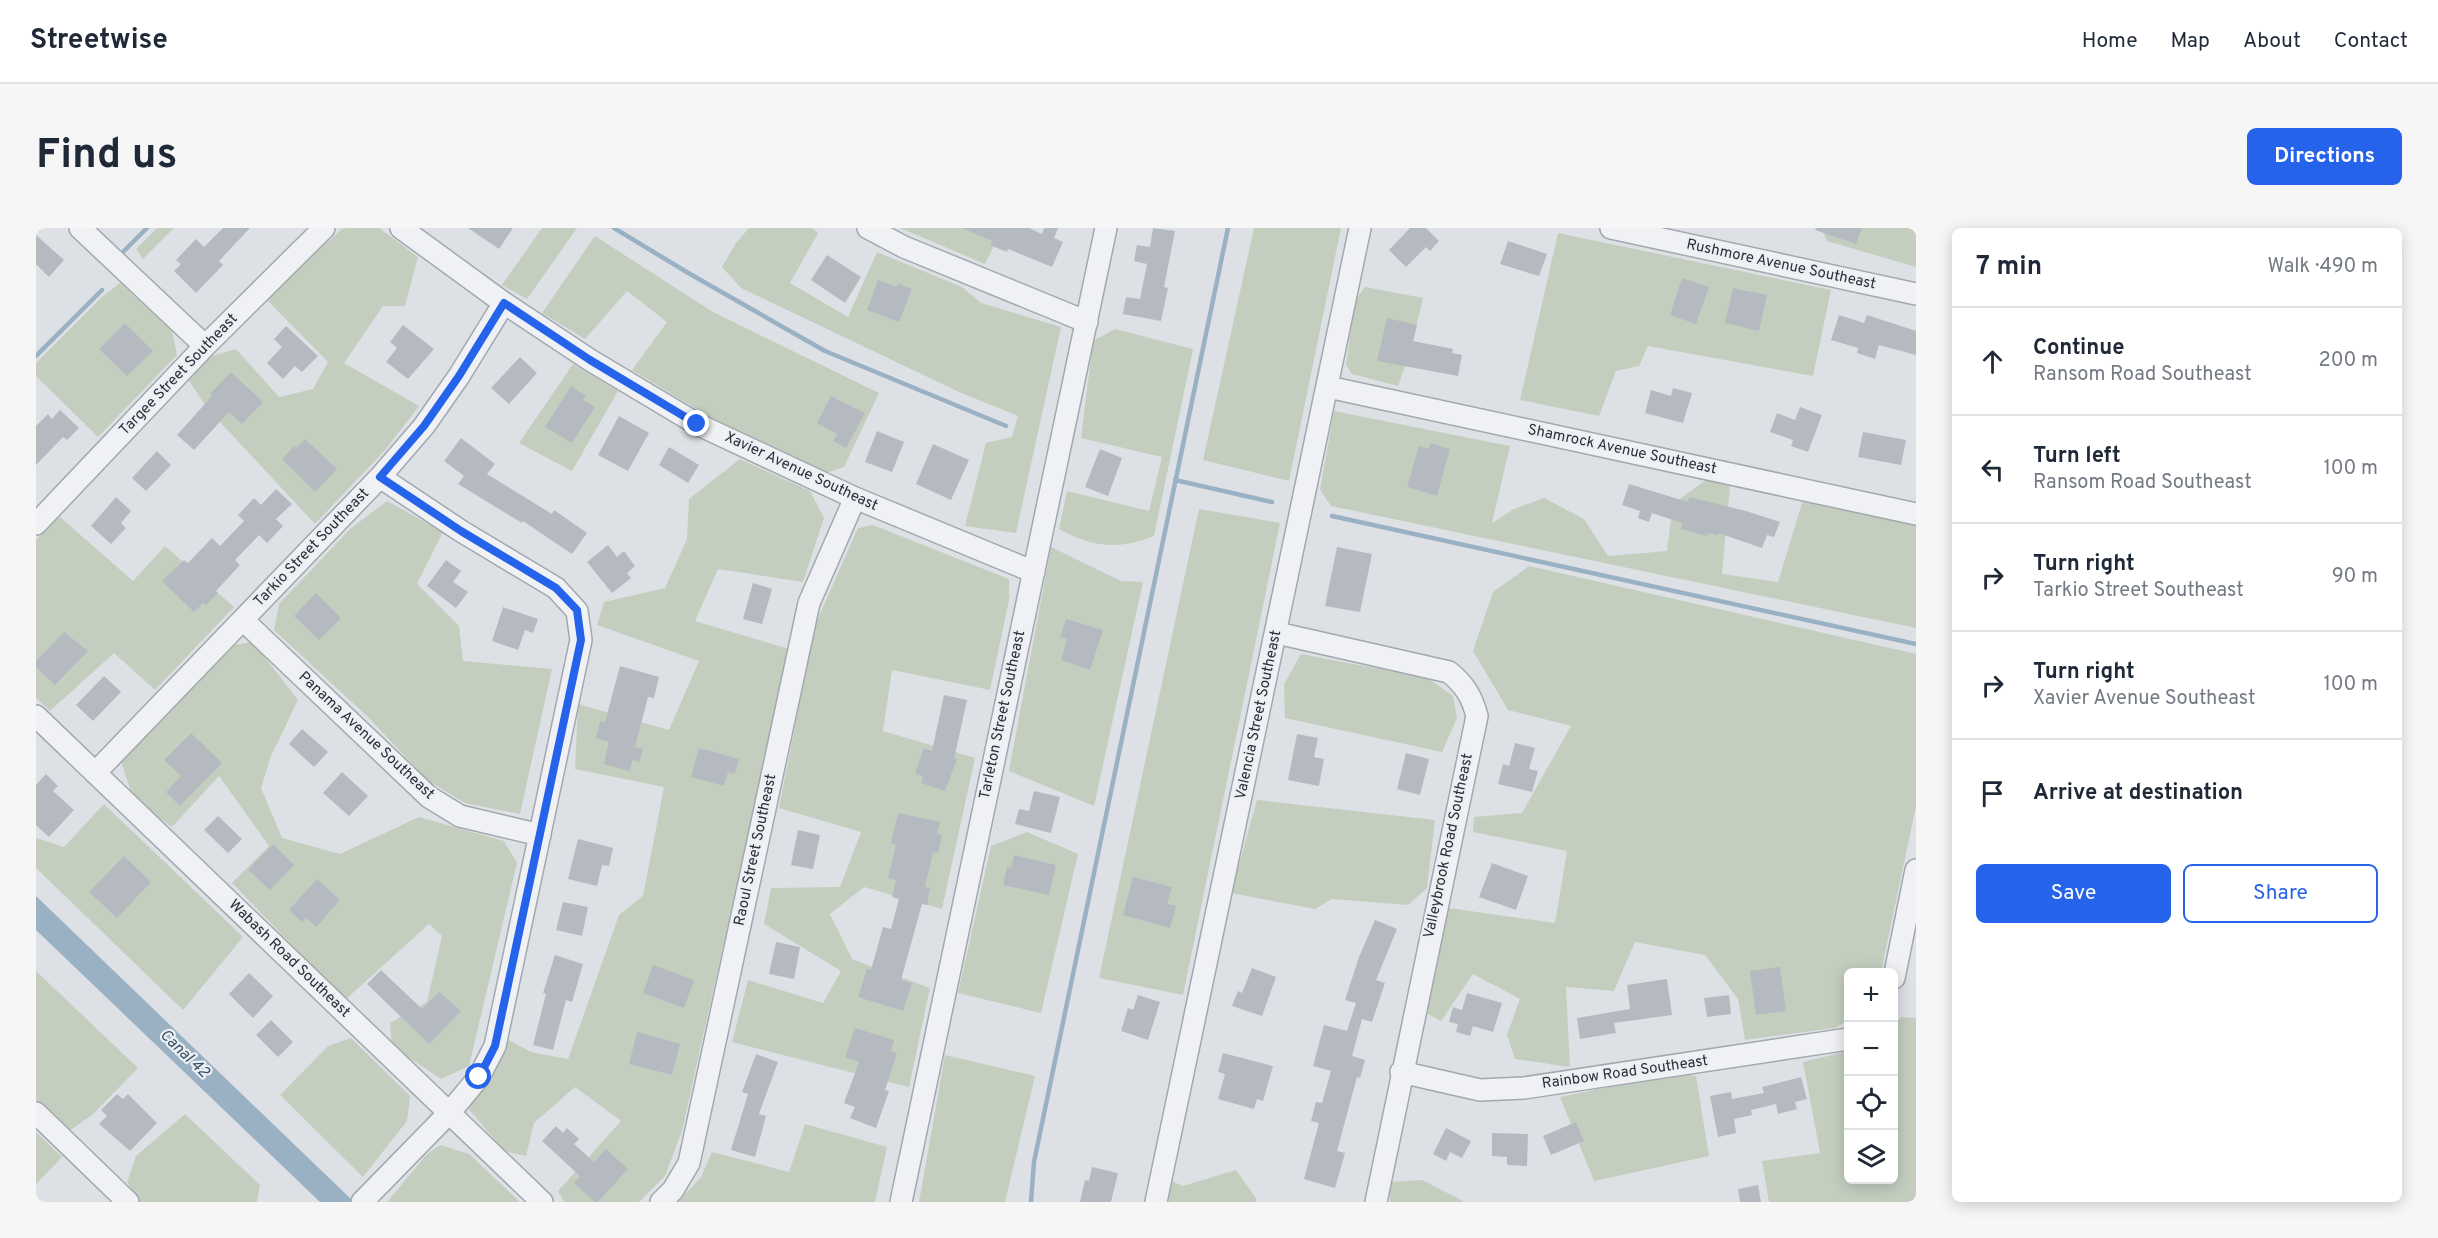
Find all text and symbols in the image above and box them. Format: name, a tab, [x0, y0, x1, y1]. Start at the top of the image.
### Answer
text: Streetwise	[30, 23, 168, 59]
text: Home	[2082, 28, 2138, 55]
text: Map	[2171, 28, 2210, 55]
text: About	[2243, 28, 2301, 55]
text: Contact	[2334, 28, 2408, 55]
button: Directions	[2247, 128, 2402, 185]
text: Find us	[36, 130, 177, 183]
street label: Rushmore Avenue Southeast	[1685, 236, 1877, 294]
text: 7 min	[1976, 251, 2042, 284]
text: Walk · 490 m	[2268, 254, 2378, 280]
street label: Targee Street Southeast	[116, 310, 242, 440]
text: Continue	[2033, 335, 2124, 362]
icon: ahead	[1976, 345, 2009, 378]
text: 200 m	[2319, 348, 2378, 374]
text: Ransom Road Southeast	[2033, 362, 2252, 388]
route end	[683, 410, 709, 436]
street label: Shamrock Avenue Southeast	[1526, 421, 1718, 479]
street label: Xavier Avenue Southeast	[721, 428, 881, 516]
text: Turn left	[2033, 443, 2121, 470]
icon: left	[1976, 453, 2009, 486]
text: 100 m	[2323, 456, 2378, 482]
text: Ransom Road Southeast	[2033, 470, 2252, 496]
street label: Tarkio Street Southeast	[250, 485, 374, 611]
text: Turn right	[2033, 551, 2135, 578]
icon: right	[1976, 561, 2009, 594]
text: 90 m	[2332, 564, 2378, 590]
text: Tarkio Street Southeast	[2033, 578, 2244, 604]
street label: Valencia Street Southeast	[1232, 628, 1286, 802]
street label: Tarleton Street Southeast	[976, 629, 1030, 801]
text: Turn right	[2033, 659, 2135, 686]
street label: Panama Avenue Southeast	[294, 668, 438, 804]
icon: right	[1976, 669, 2009, 702]
text: 100 m	[2323, 672, 2378, 698]
text: Xavier Avenue Southeast	[2033, 686, 2256, 712]
street label: Valleybrook Road Southeast	[1420, 752, 1478, 940]
street label: Raoul Street Southeast	[731, 772, 781, 928]
icon: arrive	[1976, 777, 2009, 810]
text: Arrive at destination	[2033, 780, 2243, 807]
button: Save	[1976, 864, 2171, 923]
button: Share	[2183, 864, 2378, 923]
street label: Wabash Road Southeast	[224, 896, 354, 1022]
map controls	[1844, 968, 1898, 1184]
button: +	[1844, 968, 1898, 1022]
button: −	[1844, 1022, 1898, 1076]
water label: Canal 42	[155, 1026, 214, 1083]
street label: Rainbow Road Southeast	[1541, 1052, 1709, 1094]
route start	[465, 1063, 491, 1089]
button: locate	[1844, 1076, 1898, 1130]
button: layers	[1844, 1130, 1898, 1184]

